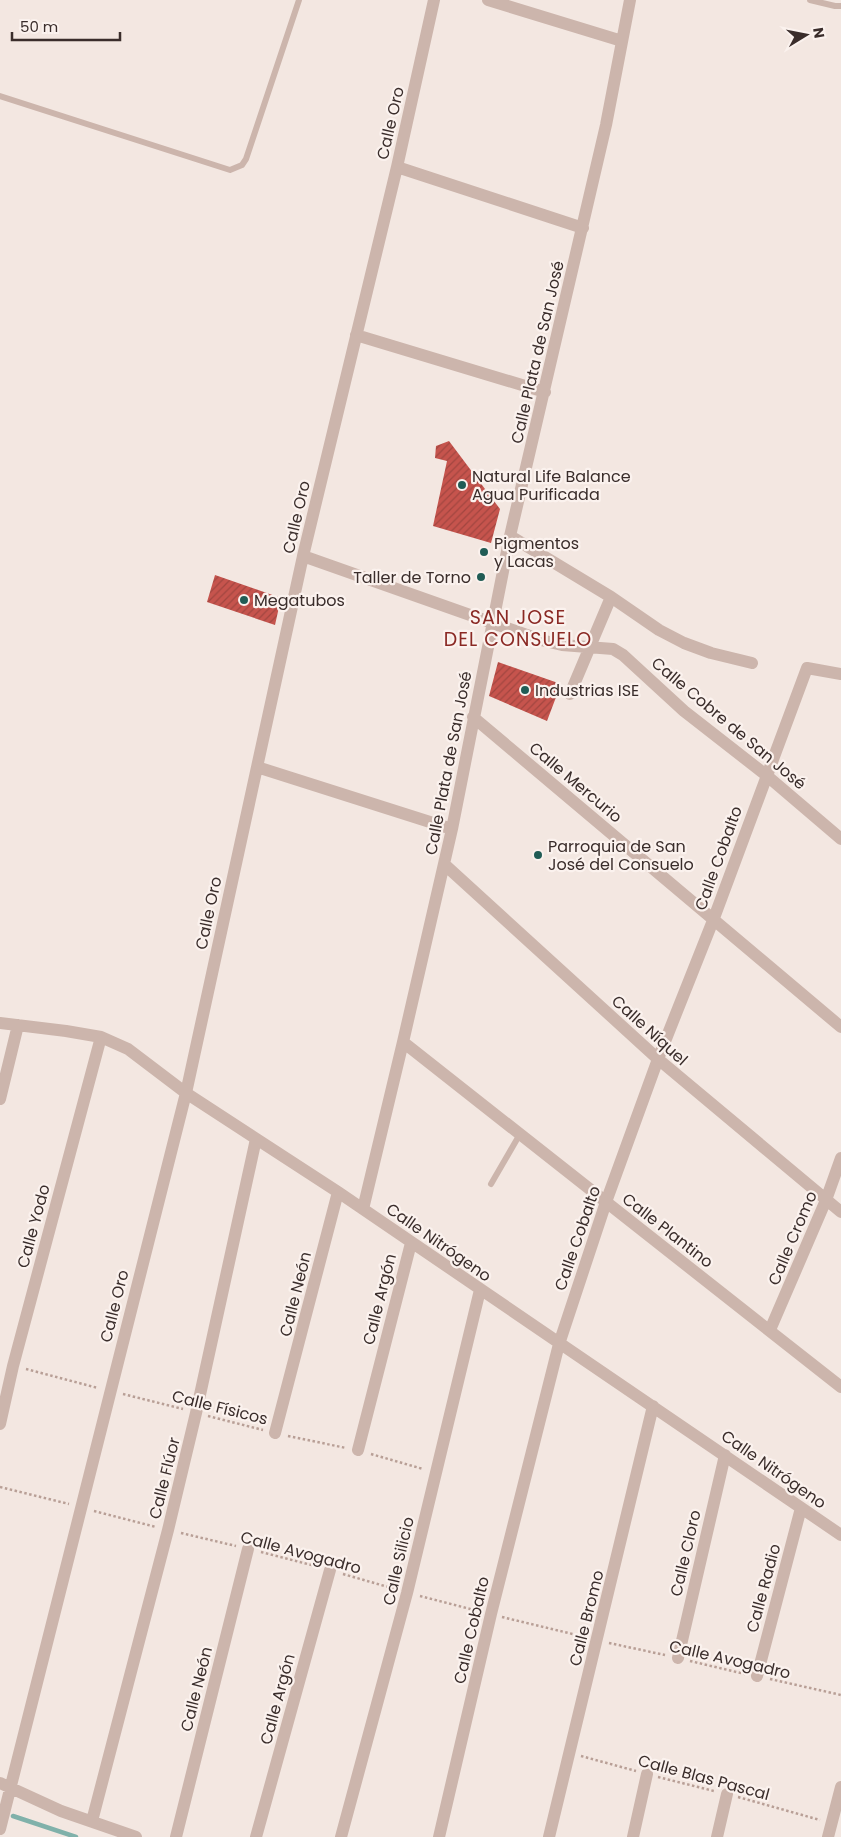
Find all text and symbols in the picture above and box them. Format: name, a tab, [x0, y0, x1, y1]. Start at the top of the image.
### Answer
scale bar	[12, 10, 120, 42]
north arrow	[781, 10, 831, 60]
text: 50 m	[20, 16, 58, 37]
text: N	[808, 26, 830, 40]
street label: Calle Oro	[371, 84, 410, 162]
street label: Calle Plata de San José	[505, 258, 570, 446]
place label: Natural Life Balance Agua Purificada	[472, 465, 631, 506]
street label: Calle Oro	[277, 478, 316, 556]
marker: Natural Life Balance Agua Purificada	[456, 479, 468, 491]
place label: Pigmentos y Lacas	[494, 532, 579, 573]
marker: Pigmentos y Lacas	[478, 546, 490, 558]
place label: Taller de Torno	[353, 566, 471, 589]
marker: Taller de Torno	[475, 571, 487, 583]
place label: Megatubos	[254, 589, 345, 612]
marker: Megatubos	[238, 594, 250, 606]
district label: SAN JOSE DEL CONSUELO	[444, 604, 592, 653]
street label: Calle Cobre de San José	[646, 652, 811, 795]
street label: Calle Plata de San José	[419, 669, 478, 857]
place label: Industrias ISE	[535, 679, 639, 702]
marker: Industrias ISE	[519, 684, 531, 696]
street label: Calle Mercurio	[524, 737, 627, 828]
street label: Calle Cobalto	[689, 803, 748, 914]
place label: Parroquia de San José del Consuelo	[548, 835, 694, 876]
marker: Parroquia de San José del Consuelo	[532, 849, 544, 861]
street label: Calle Oro	[190, 875, 227, 952]
street label: Calle Níquel	[607, 990, 693, 1071]
street label: Calle Yodo	[11, 1182, 56, 1271]
street label: Calle Cobalto	[549, 1183, 606, 1294]
street label: Calle Cromo	[762, 1187, 823, 1289]
street label: Calle Plantino	[617, 1188, 718, 1273]
street label: Calle Nitrógeno	[381, 1198, 496, 1287]
street label: Calle Neón	[274, 1249, 317, 1339]
street label: Calle Argón	[357, 1251, 402, 1347]
street label: Calle Oro	[94, 1267, 135, 1345]
street label: Calle Físicos	[170, 1384, 270, 1430]
street label: Calle Nitrógeno	[716, 1425, 831, 1514]
street label: Calle Flúor	[143, 1435, 186, 1522]
street label: Calle Cloro	[664, 1508, 707, 1599]
street label: Calle Silicio	[377, 1515, 420, 1608]
street label: Calle Avogadro	[238, 1525, 364, 1580]
street label: Calle Radio	[741, 1541, 786, 1635]
street label: Calle Bromo	[563, 1568, 609, 1668]
street label: Calle Cobalto	[448, 1574, 495, 1686]
street label: Calle Avogadro	[667, 1634, 793, 1685]
street label: Calle Neón	[175, 1644, 218, 1734]
street label: Calle Argón	[254, 1651, 301, 1747]
street label: Calle Blas Pascal	[636, 1749, 772, 1806]

